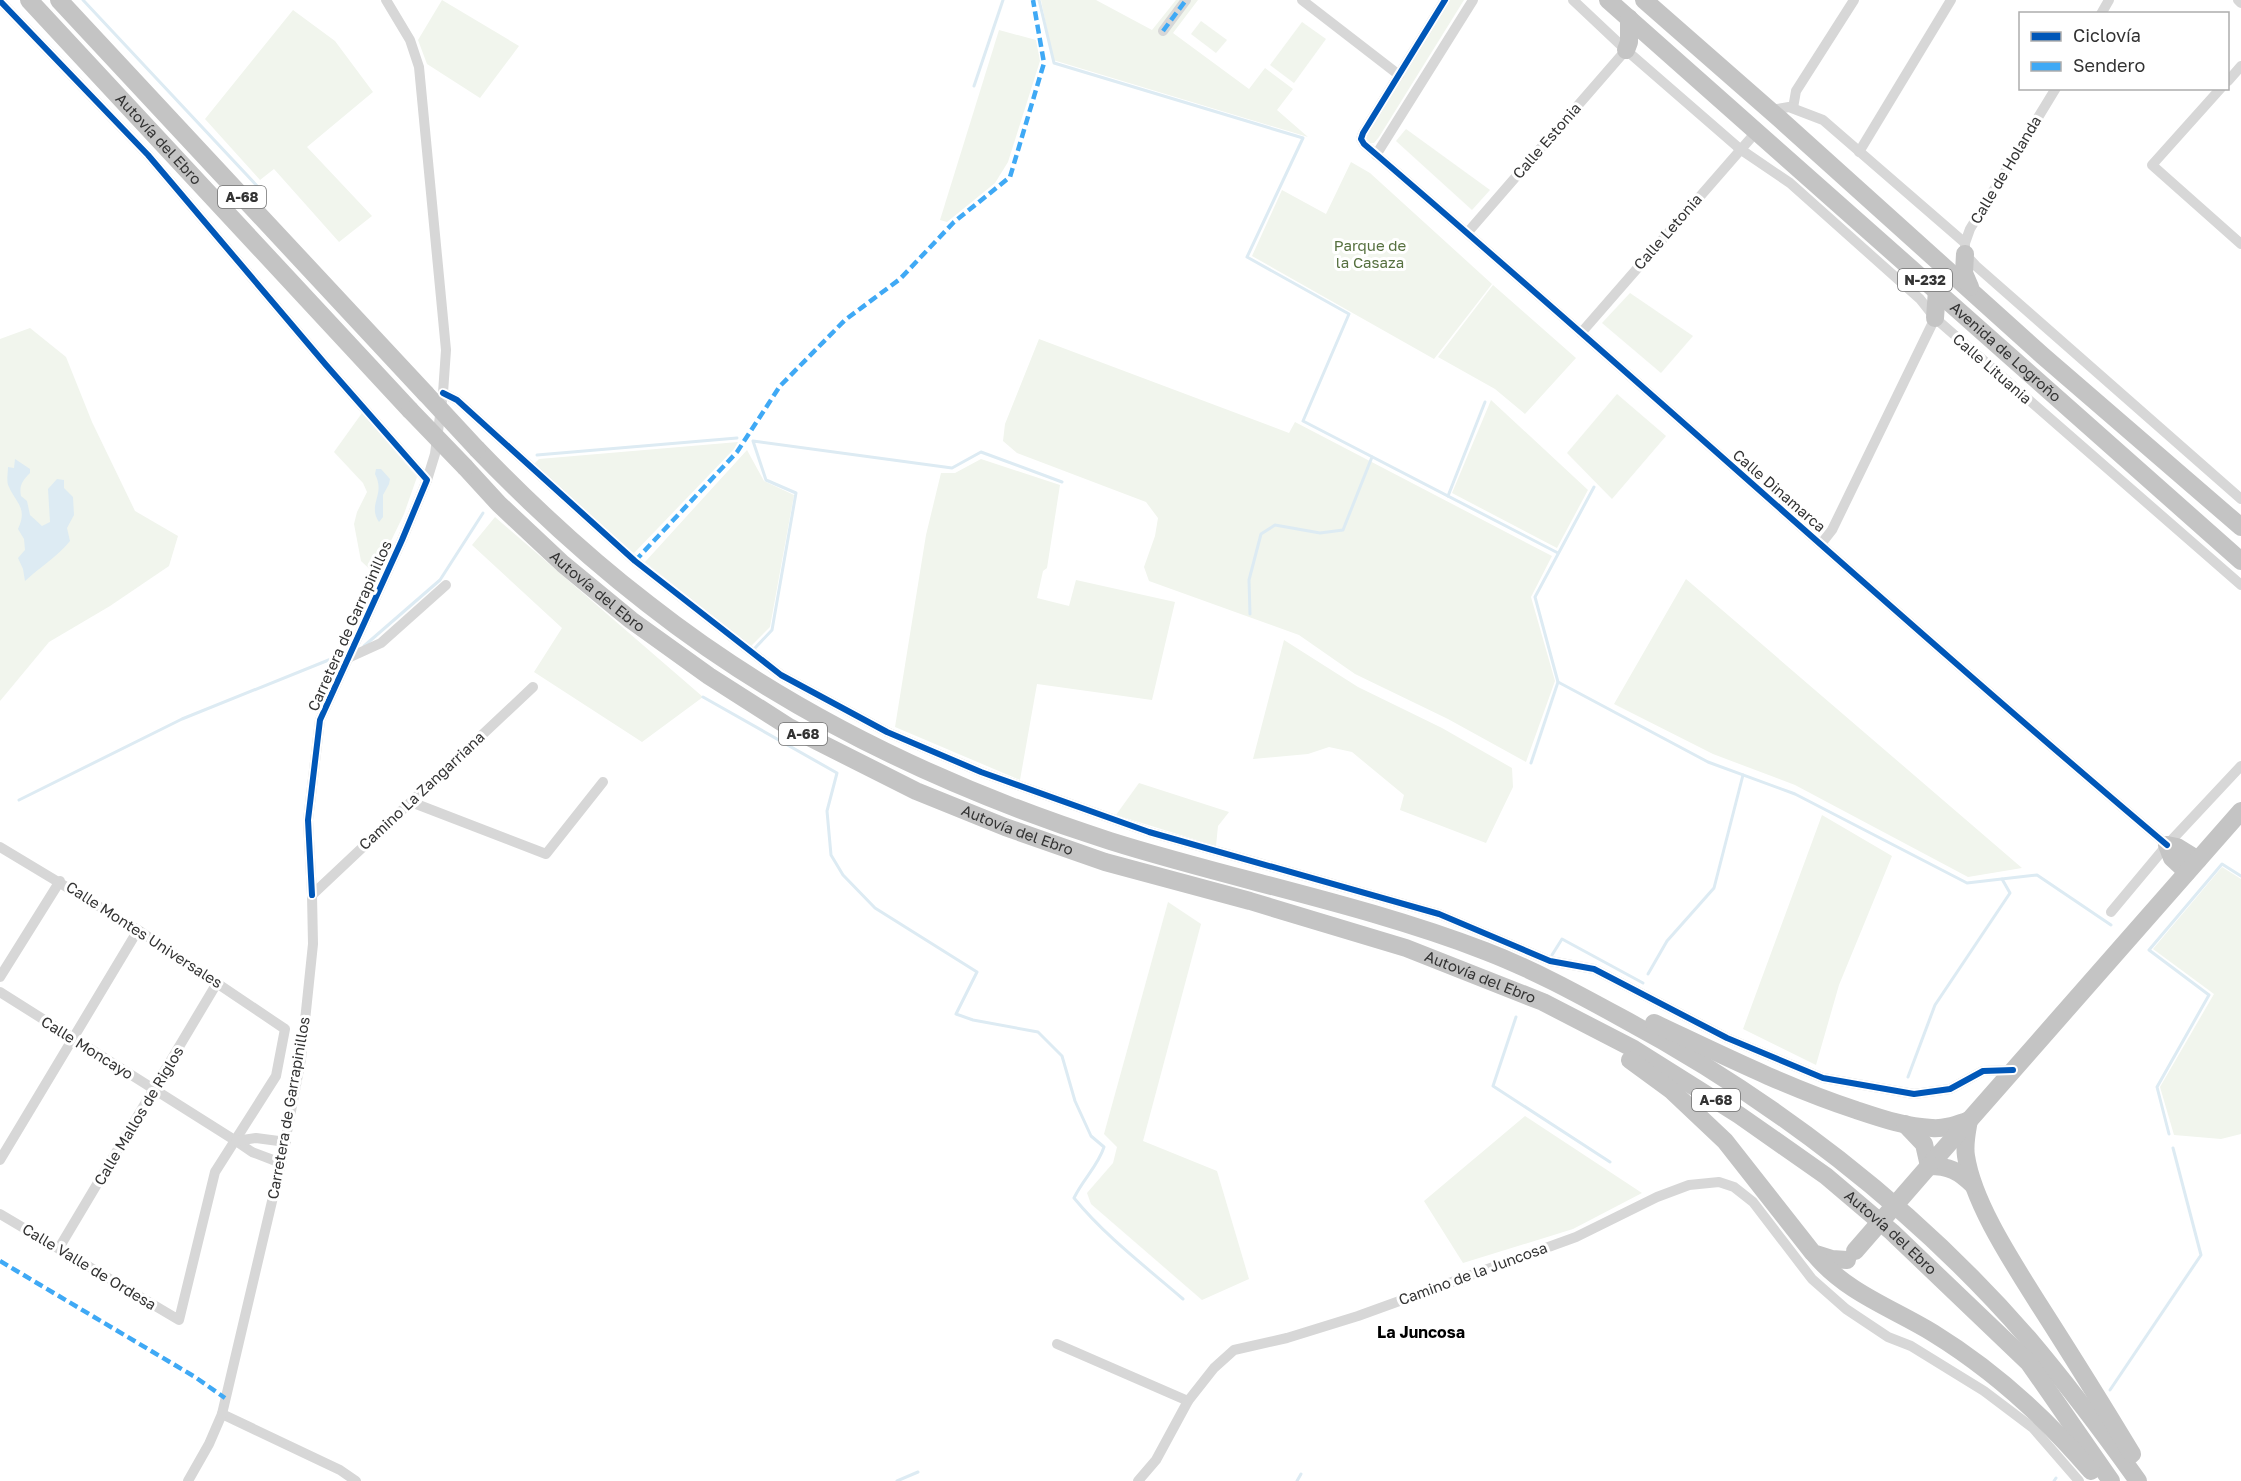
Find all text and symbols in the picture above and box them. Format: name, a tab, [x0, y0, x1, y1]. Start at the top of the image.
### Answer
legend	[2019, 12, 2229, 90]
text: Ciclovía	[2073, 24, 2141, 46]
text: Sendero	[2073, 54, 2145, 76]
street label: Autovía del Ebro	[112, 89, 206, 188]
street label: Calle Estonia	[1508, 99, 1584, 182]
street label: Calle de Holanda	[1966, 112, 2044, 227]
road number: A-68	[218, 186, 266, 208]
street label: Calle Letonia	[1629, 190, 1705, 273]
park label: Parque de la Casaza	[1334, 236, 1407, 271]
road number: N-232	[1898, 269, 1952, 291]
street label: Avenida de Logroño	[1947, 298, 2065, 405]
street label: Calle Lituania	[1950, 329, 2036, 407]
street label: Calle Dinamarca	[1730, 445, 1830, 535]
street label: Carretera de Garrapinillos	[303, 537, 395, 714]
street label: Autovía del Ebro	[547, 547, 649, 635]
road number: A-68	[779, 723, 827, 745]
street label: Camino La Zangarriana	[355, 727, 488, 853]
street label: Autovía del Ebro	[959, 800, 1076, 858]
street label: Calle Montes Universales	[63, 877, 226, 991]
street label: Autovía del Ebro	[1422, 946, 1539, 1006]
street label: Calle Moncayo	[38, 1012, 137, 1083]
street label: Carretera de Garrapinillos	[263, 1015, 313, 1201]
street label: Calle Mallos de Riglos	[90, 1043, 187, 1188]
road number: A-68	[1692, 1089, 1740, 1111]
street label: Autovía del Ebro	[1841, 1186, 1941, 1278]
street label: Calle Valle de Ordesa	[19, 1219, 160, 1313]
street label: Camino de la Juncosa	[1396, 1238, 1549, 1308]
district label: La Juncosa	[1377, 1322, 1465, 1342]

